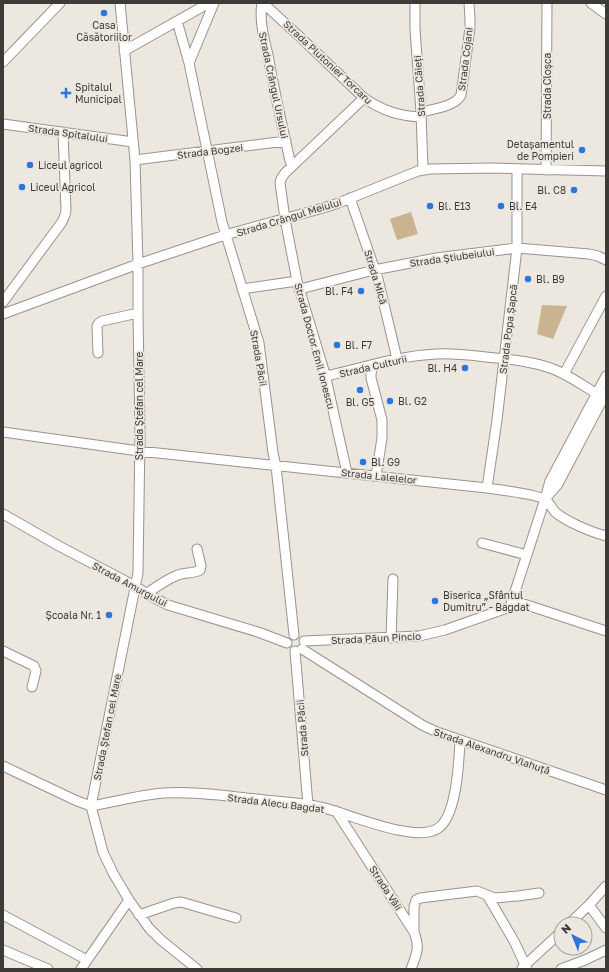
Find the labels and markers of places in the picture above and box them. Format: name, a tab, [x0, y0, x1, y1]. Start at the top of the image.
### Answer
marker: Casa Căsătoriilor	[99, 8, 109, 18]
place label: Casa Căsătoriilor	[76, 19, 132, 43]
place label: Spitalul Municipal	[75, 81, 122, 105]
marker: Spitalul Municipal	[60, 87, 72, 99]
place label: Detașamentul de Pompieri	[507, 138, 574, 162]
marker: Detașamentul de Pompieri	[577, 145, 587, 155]
place label: Liceul agricol	[38, 159, 102, 171]
marker: Liceul agricol	[25, 160, 35, 170]
place label: Liceul Agricol	[30, 181, 95, 193]
marker: Liceul Agricol	[17, 182, 27, 192]
place label: Bl. C8	[537, 184, 566, 196]
marker: Bl. C8	[569, 185, 579, 195]
place label: Bl. E13	[438, 200, 471, 212]
place label: Bl. E4	[509, 200, 537, 212]
marker: Bl. E13	[425, 201, 435, 211]
marker: Bl. E4	[496, 201, 506, 211]
place label: Bl. B9	[536, 273, 565, 285]
marker: Bl. B9	[523, 274, 533, 284]
place label: Bl. F4	[325, 285, 353, 297]
marker: Bl. F4	[356, 286, 366, 296]
place label: Bl. F7	[345, 339, 372, 351]
marker: Bl. F7	[332, 340, 342, 350]
place label: Bl. H4	[427, 362, 457, 374]
marker: Bl. H4	[460, 363, 470, 373]
marker: Bl. G5	[355, 385, 365, 395]
place label: Bl. G2	[398, 395, 427, 407]
place label: Bl. G5	[346, 396, 375, 408]
marker: Bl. G2	[385, 396, 395, 406]
place label: Bl. G9	[371, 456, 400, 468]
marker: Bl. G9	[358, 457, 368, 467]
place label: Biserica „Sfântul Dumitru” - Bagdat	[443, 589, 529, 613]
marker: Biserica „Sfântul Dumitru” - Bagdat	[430, 596, 440, 606]
place label: Școala Nr. 1	[46, 609, 101, 622]
marker: Școala Nr. 1	[104, 610, 114, 620]

